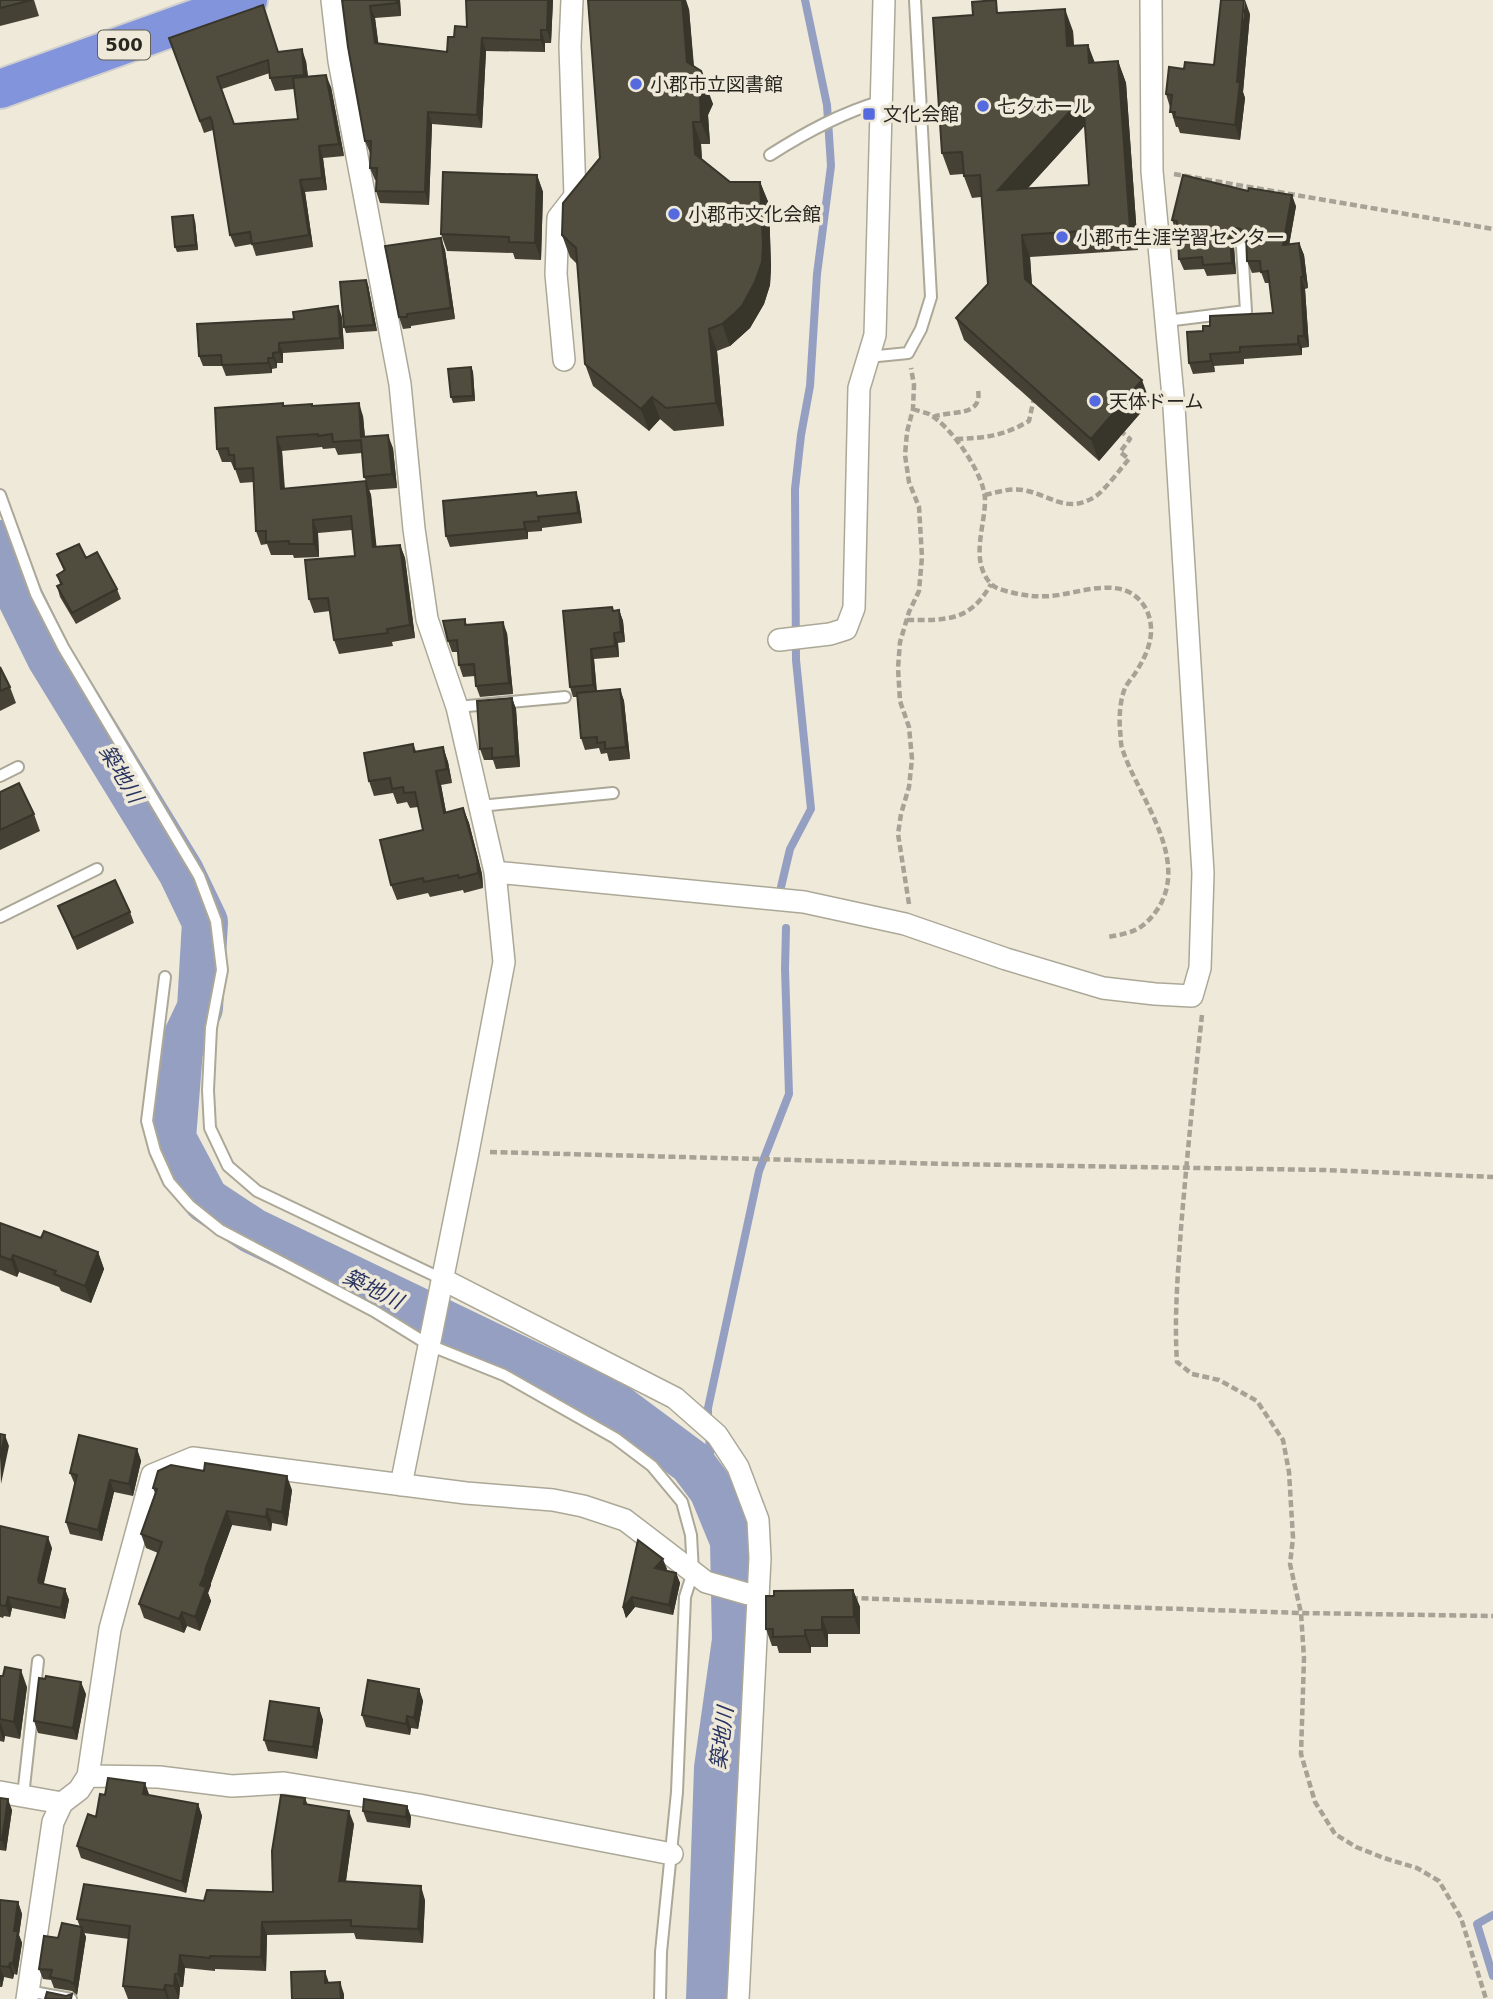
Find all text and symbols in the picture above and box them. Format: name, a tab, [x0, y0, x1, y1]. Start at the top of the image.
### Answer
road number: 500	[98, 31, 150, 60]
place label: 小郡市立図書館	[650, 73, 783, 95]
marker: 小郡市立図書館	[628, 76, 644, 92]
place label: 七夕ホール	[997, 95, 1092, 117]
marker: 七夕ホール	[975, 98, 991, 114]
place label: 文化会館	[883, 103, 959, 125]
marker: 文化会館	[861, 106, 877, 122]
place label: 小郡市文化会館	[688, 203, 821, 225]
marker: 小郡市文化会館	[666, 206, 682, 222]
place label: 小郡市生涯学習センター	[1076, 226, 1285, 248]
marker: 小郡市生涯学習センター	[1054, 229, 1070, 245]
place label: 天体ドーム	[1109, 390, 1203, 412]
marker: 天体ドーム	[1087, 393, 1103, 409]
water label: 築地川	[94, 741, 149, 809]
water label: 築地川	[339, 1264, 408, 1314]
water label: 築地川	[706, 1703, 738, 1771]

